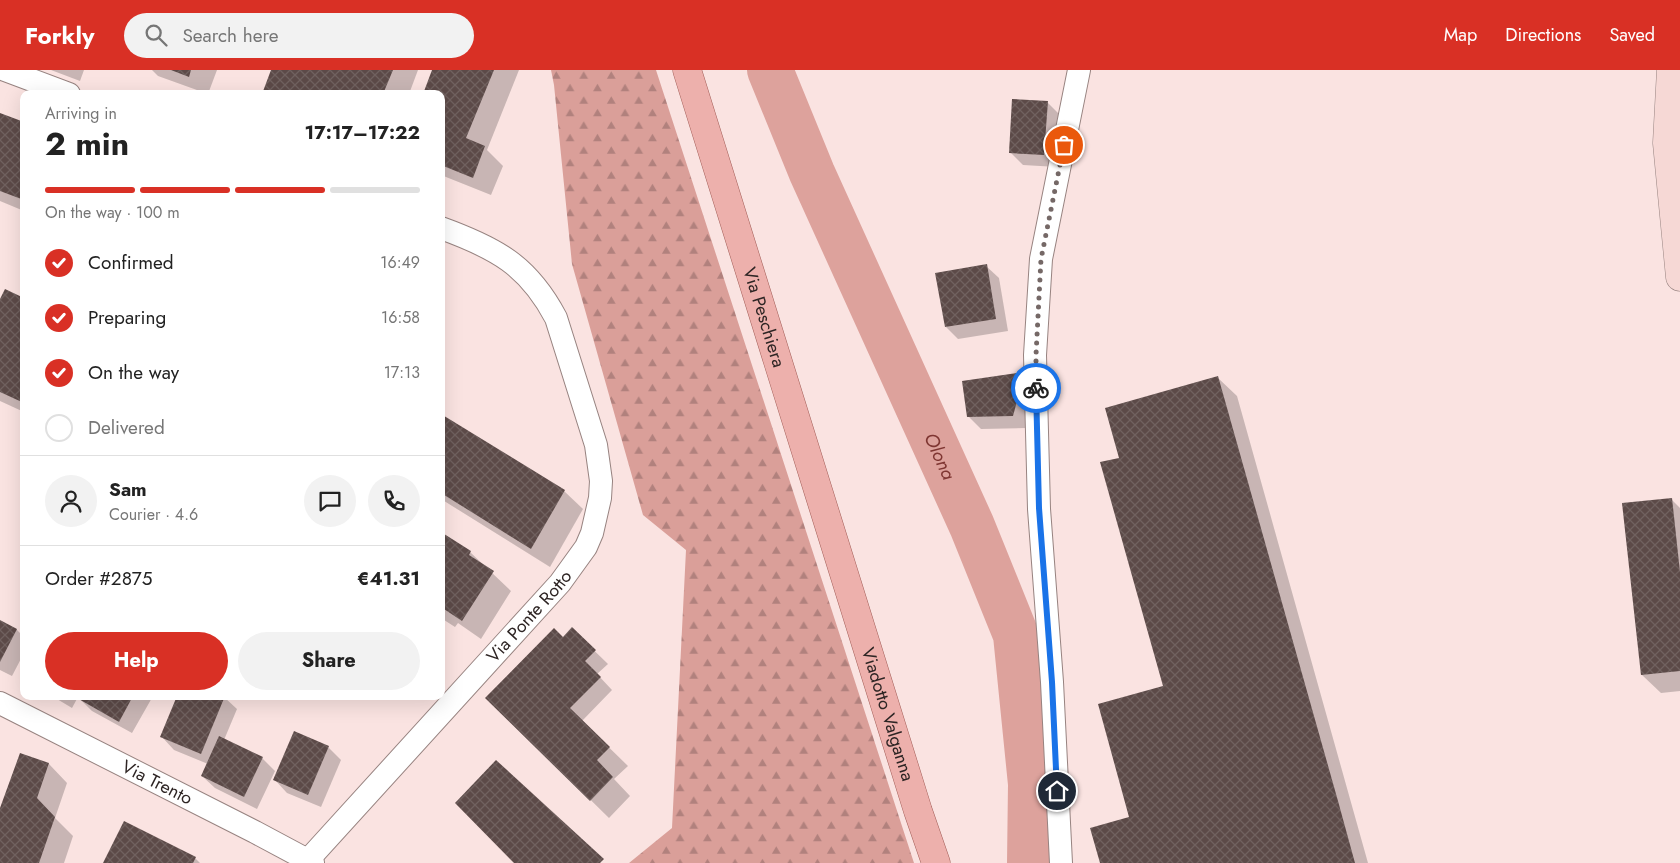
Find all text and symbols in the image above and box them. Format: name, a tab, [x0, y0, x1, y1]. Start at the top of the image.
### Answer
search box	[124, 13, 474, 58]
text: Forkly	[25, 18, 94, 53]
icon: search	[142, 21, 170, 49]
text: Search here	[182, 22, 279, 49]
text: Map	[1444, 22, 1477, 48]
text: Directions	[1505, 22, 1581, 48]
text: Saved	[1609, 22, 1655, 48]
text: Arriving in	[45, 102, 117, 125]
text: 17:17–17:22	[305, 119, 420, 146]
text: 2 min	[45, 121, 129, 167]
pin	[1043, 124, 1085, 166]
icon: bag	[1050, 131, 1078, 159]
text: On the way · 100 m	[45, 201, 180, 224]
icon: check	[45, 249, 73, 277]
text: Confirmed	[88, 249, 174, 276]
text: 16:49	[380, 251, 420, 274]
street label: Via Peschiera	[736, 264, 792, 371]
icon: check	[45, 304, 73, 332]
text: Preparing	[88, 304, 166, 331]
text: 16:58	[381, 306, 420, 329]
icon: check	[45, 359, 73, 387]
text: On the way	[88, 359, 179, 386]
text: 17:13	[384, 361, 420, 384]
courier	[1011, 363, 1061, 413]
icon: bike	[1022, 374, 1050, 402]
text: Delivered	[88, 414, 165, 441]
water label: Olona	[918, 428, 963, 484]
button: person	[45, 475, 97, 527]
button: chat	[304, 475, 356, 527]
button: phone	[368, 475, 420, 527]
text: Sam	[109, 476, 147, 503]
text: Courier · 4.6	[109, 503, 198, 526]
text: Order #2875	[45, 565, 152, 592]
text: €41.31	[357, 565, 420, 592]
street label: Via Ponte Rotto	[481, 565, 578, 669]
button: Help	[45, 632, 228, 690]
button: Share	[238, 632, 420, 690]
street label: Viadotto Valganna	[855, 644, 921, 784]
street label: Via Trento	[117, 754, 197, 811]
pin	[1036, 770, 1078, 812]
icon: home	[1043, 777, 1071, 805]

